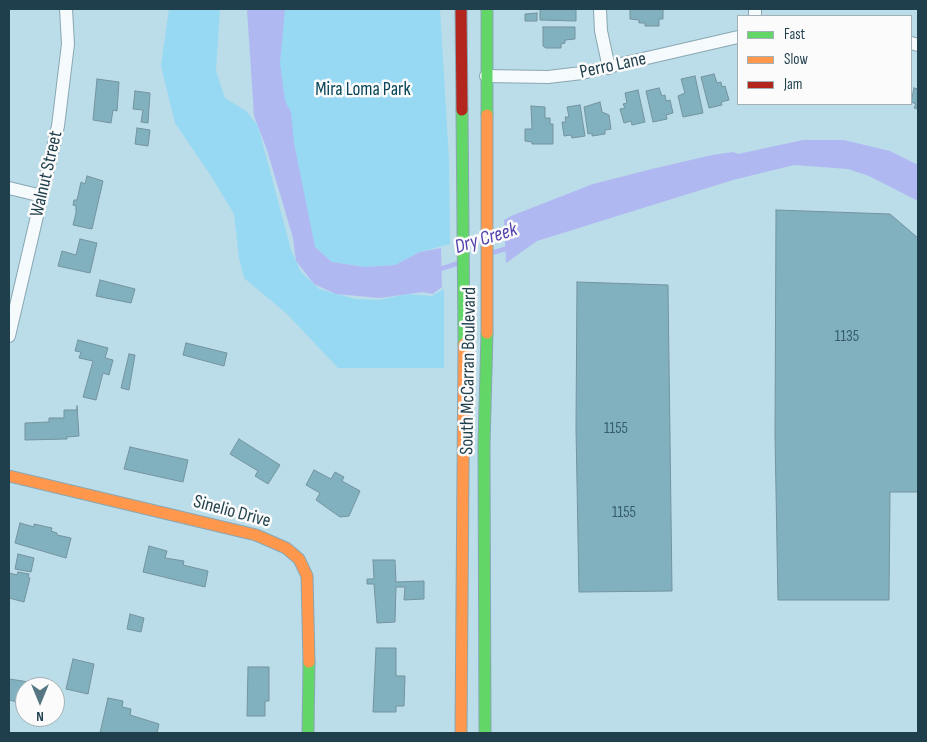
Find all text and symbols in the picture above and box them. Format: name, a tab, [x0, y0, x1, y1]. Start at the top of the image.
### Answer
legend	[737, 15, 912, 105]
text: Fast	[784, 25, 805, 44]
street label: Perro Lane	[578, 48, 648, 84]
text: Slow	[784, 50, 808, 69]
text: Jam	[784, 75, 802, 94]
park label: Mira Loma Park	[315, 79, 411, 101]
street label: Walnut Street	[26, 129, 68, 219]
water label: Dry Creek	[452, 218, 520, 260]
street label: South McCarran Boulevard	[456, 287, 482, 455]
house number: 1135	[835, 327, 859, 347]
house number: 1155	[604, 419, 628, 439]
street label: Sinelio Drive	[191, 491, 273, 533]
house number: 1155	[612, 503, 636, 523]
north arrow	[15, 677, 65, 727]
text: N	[36, 708, 44, 725]

